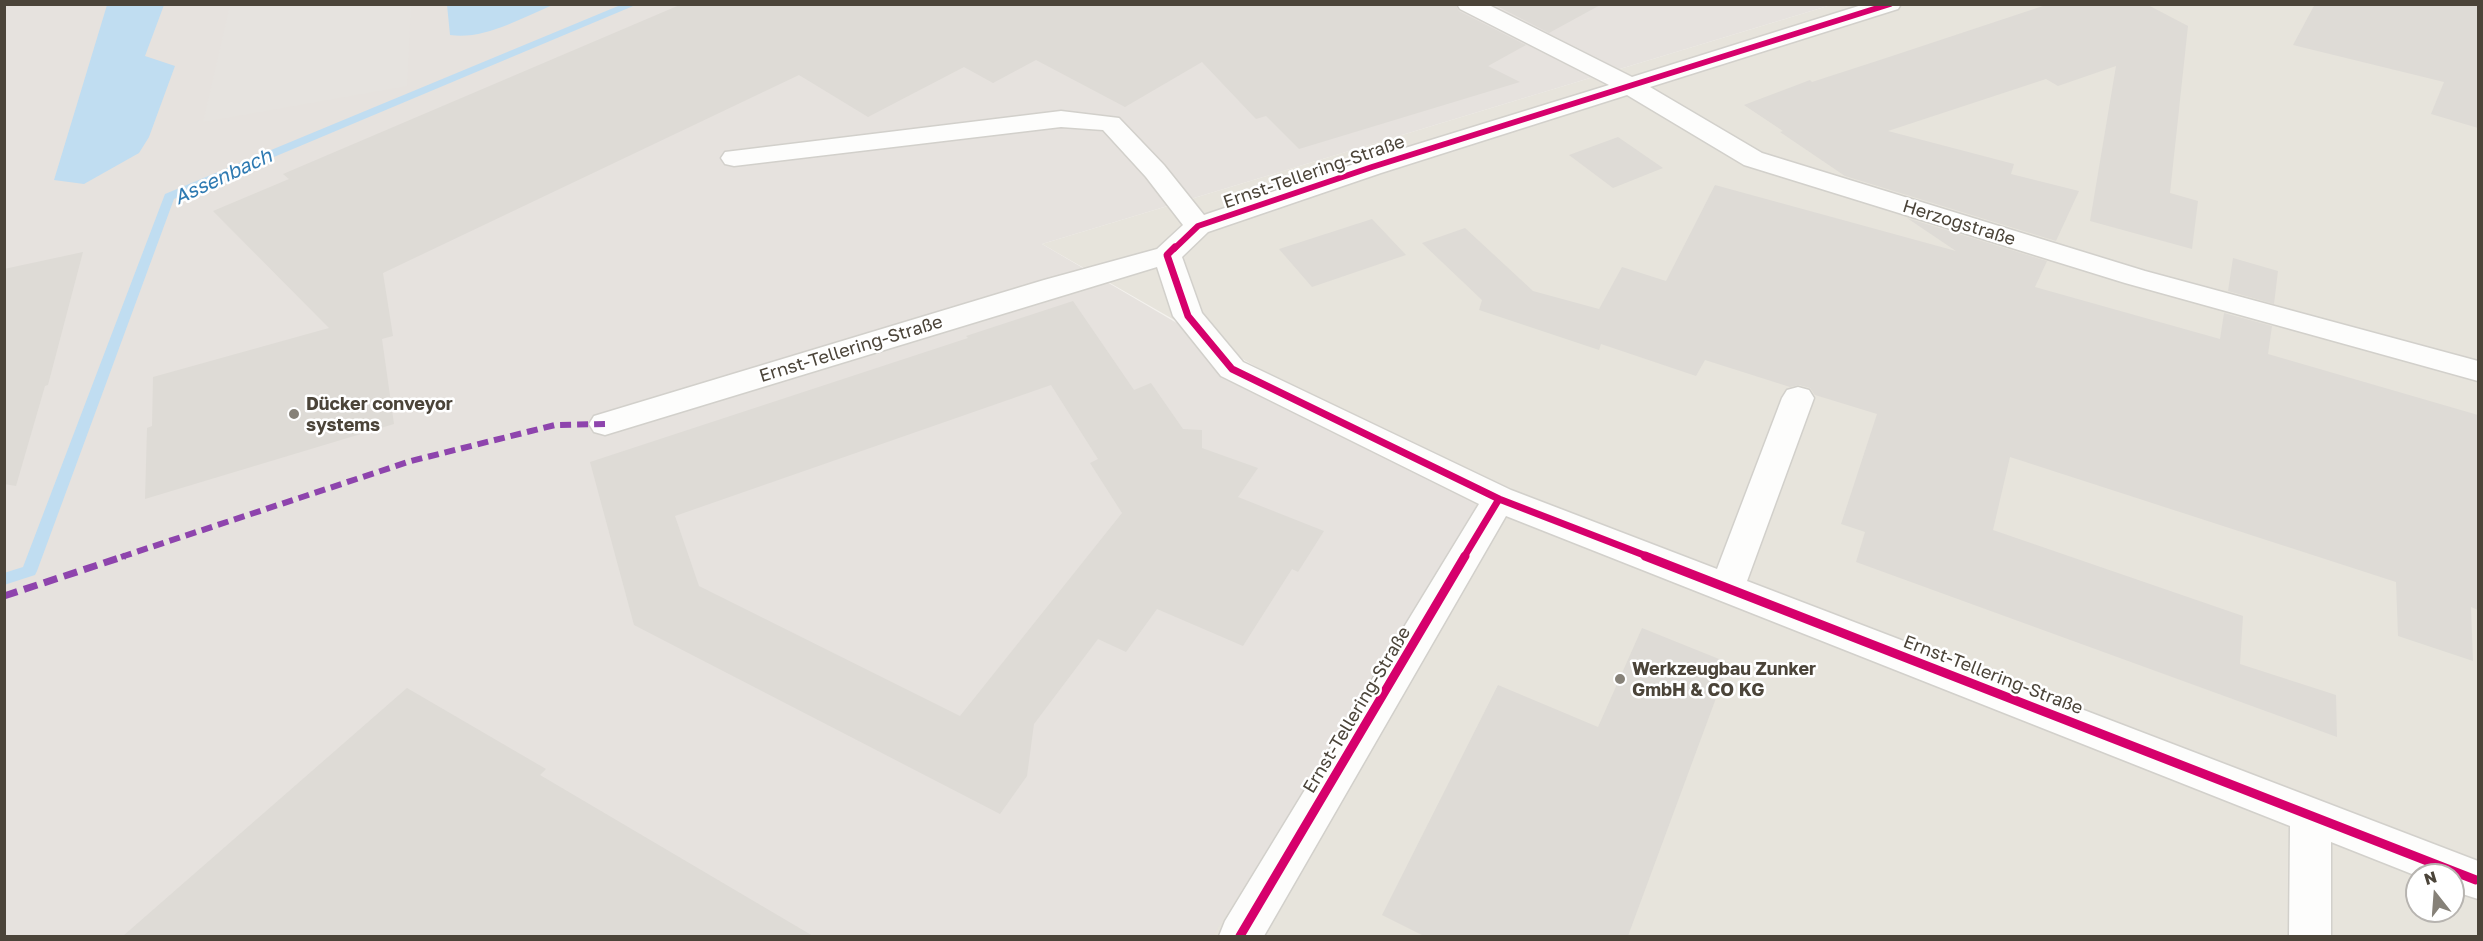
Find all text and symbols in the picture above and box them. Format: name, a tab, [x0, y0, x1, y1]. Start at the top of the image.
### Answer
street label: Ernst-Tellering-Straße	[1220, 131, 1408, 213]
water label: Assenbach	[170, 144, 276, 210]
street label: Herzogstraße	[1900, 196, 2018, 250]
street label: Ernst-Tellering-Straße	[757, 311, 945, 387]
place label: Dücker conveyor systems	[306, 393, 453, 436]
marker: Dücker conveyor systems	[287, 407, 301, 421]
street label: Ernst-Tellering-Straße	[1299, 623, 1415, 797]
street label: Ernst-Tellering-Straße	[1900, 631, 2086, 719]
place label: Werkzeugbau Zunker GmbH & CO KG	[1632, 658, 1816, 700]
marker: Werkzeugbau Zunker GmbH & CO KG	[1613, 672, 1627, 686]
north arrow	[2405, 863, 2465, 923]
text: N	[2422, 866, 2439, 889]

